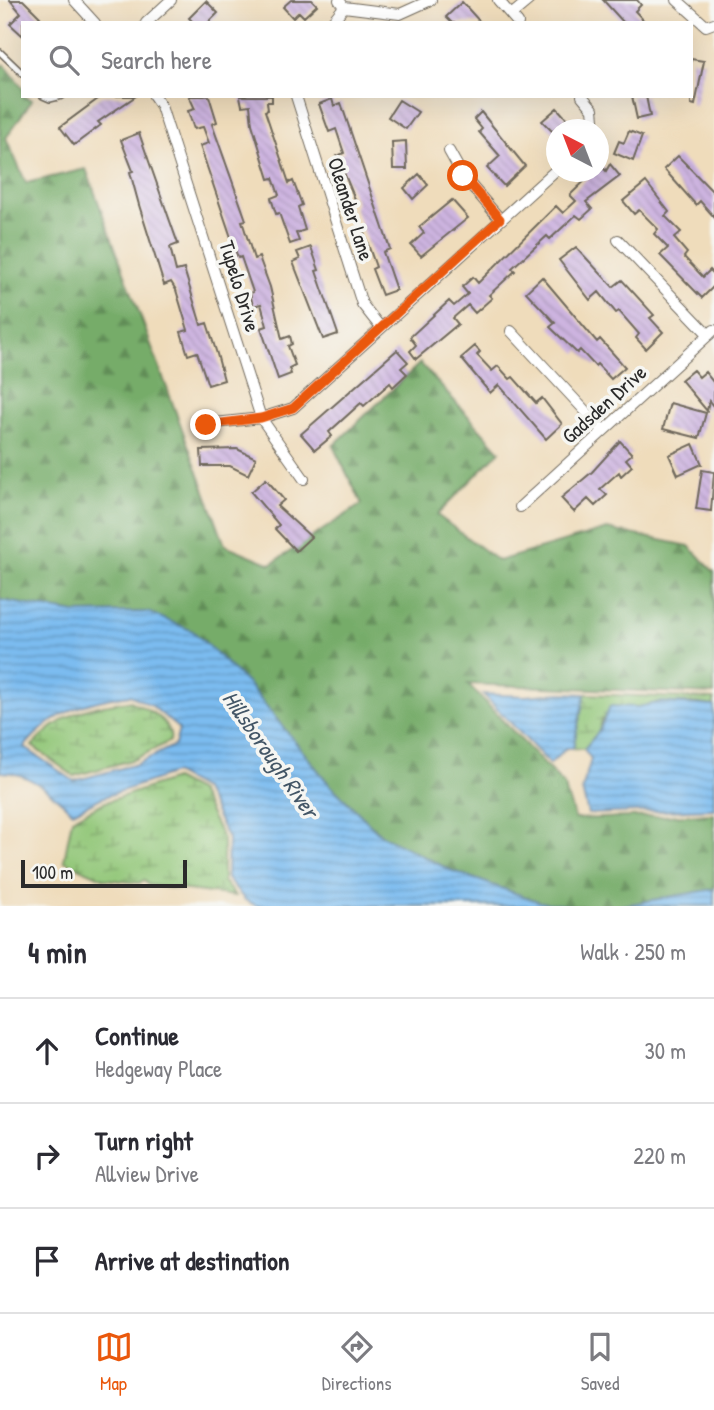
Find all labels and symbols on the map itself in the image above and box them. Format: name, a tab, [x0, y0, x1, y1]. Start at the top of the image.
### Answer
north arrow	[546, 119, 609, 182]
street label: Oleander Lane	[321, 154, 381, 264]
route start	[447, 160, 478, 191]
street label: Tupelo Drive	[212, 237, 268, 335]
street label: Gadsden Drive	[555, 358, 653, 450]
route end	[190, 409, 221, 440]
water label: Hillsborough River	[215, 684, 328, 827]
scale bar	[21, 857, 187, 889]

